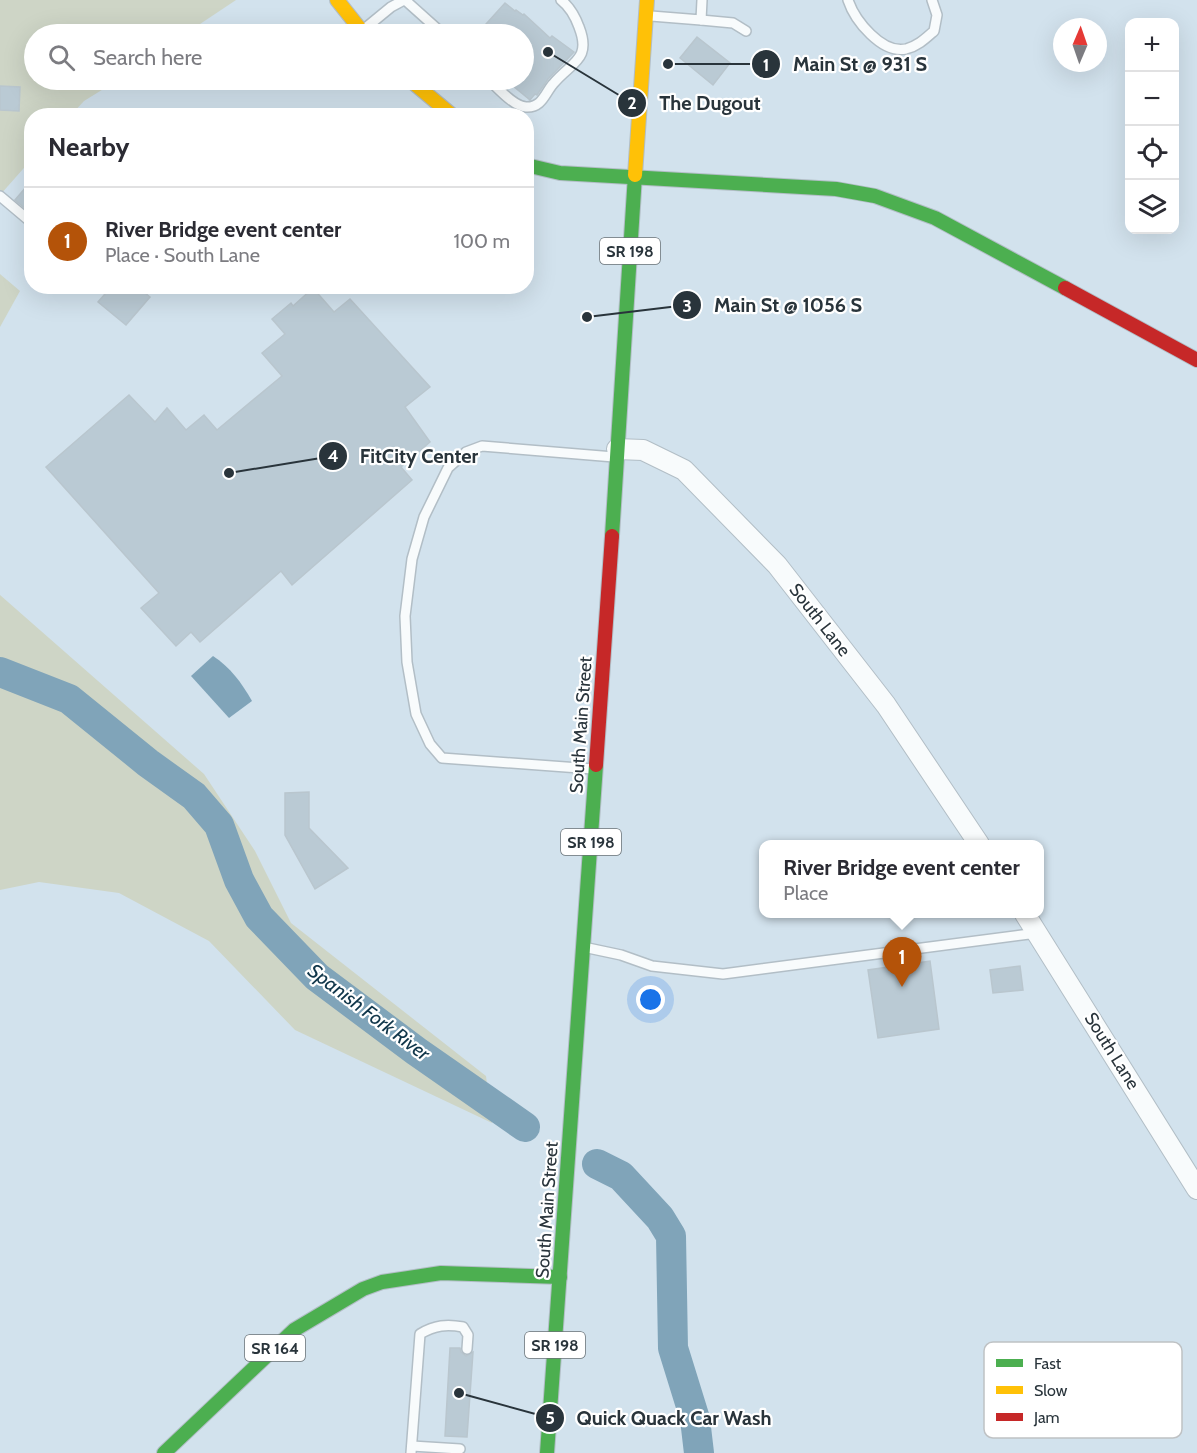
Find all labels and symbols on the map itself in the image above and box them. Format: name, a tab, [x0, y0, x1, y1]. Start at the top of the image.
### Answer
north arrow	[1053, 18, 1107, 72]
callout: Main St @ 931 S	[751, 45, 939, 83]
text: Main St @ 931 S	[793, 52, 927, 76]
text: 1	[763, 54, 769, 76]
callout: The Dugout	[617, 84, 772, 122]
text: The Dugout	[659, 91, 761, 115]
text: 2	[627, 92, 637, 114]
road number: SR 198	[600, 238, 660, 264]
callout: Main St @ 1056 S	[672, 286, 874, 324]
text: Main St @ 1056 S	[714, 293, 862, 317]
text: 3	[682, 295, 692, 317]
callout: FitCity Center	[318, 437, 490, 475]
text: FitCity Center	[360, 444, 479, 468]
text: 4	[327, 445, 339, 467]
street label: South Lane	[785, 579, 855, 661]
street label: South Main Street	[565, 656, 597, 794]
road number: SR 198	[561, 829, 621, 855]
pin: 1	[882, 938, 922, 987]
water label: Spanish Fork River	[303, 958, 435, 1066]
your location	[636, 985, 665, 1014]
street label: South Lane	[1080, 1008, 1144, 1094]
street label: South Main Street	[531, 1141, 563, 1279]
road number: SR 198	[525, 1332, 585, 1358]
road number: SR 164	[245, 1335, 305, 1361]
legend	[984, 1342, 1182, 1438]
text: Fast	[1034, 1354, 1062, 1373]
text: Slow	[1034, 1381, 1068, 1400]
callout: Quick Quack Car Wash	[535, 1399, 784, 1437]
text: Quick Quack Car Wash	[577, 1406, 771, 1430]
text: 5	[545, 1407, 555, 1429]
text: Jam	[1033, 1408, 1060, 1427]

